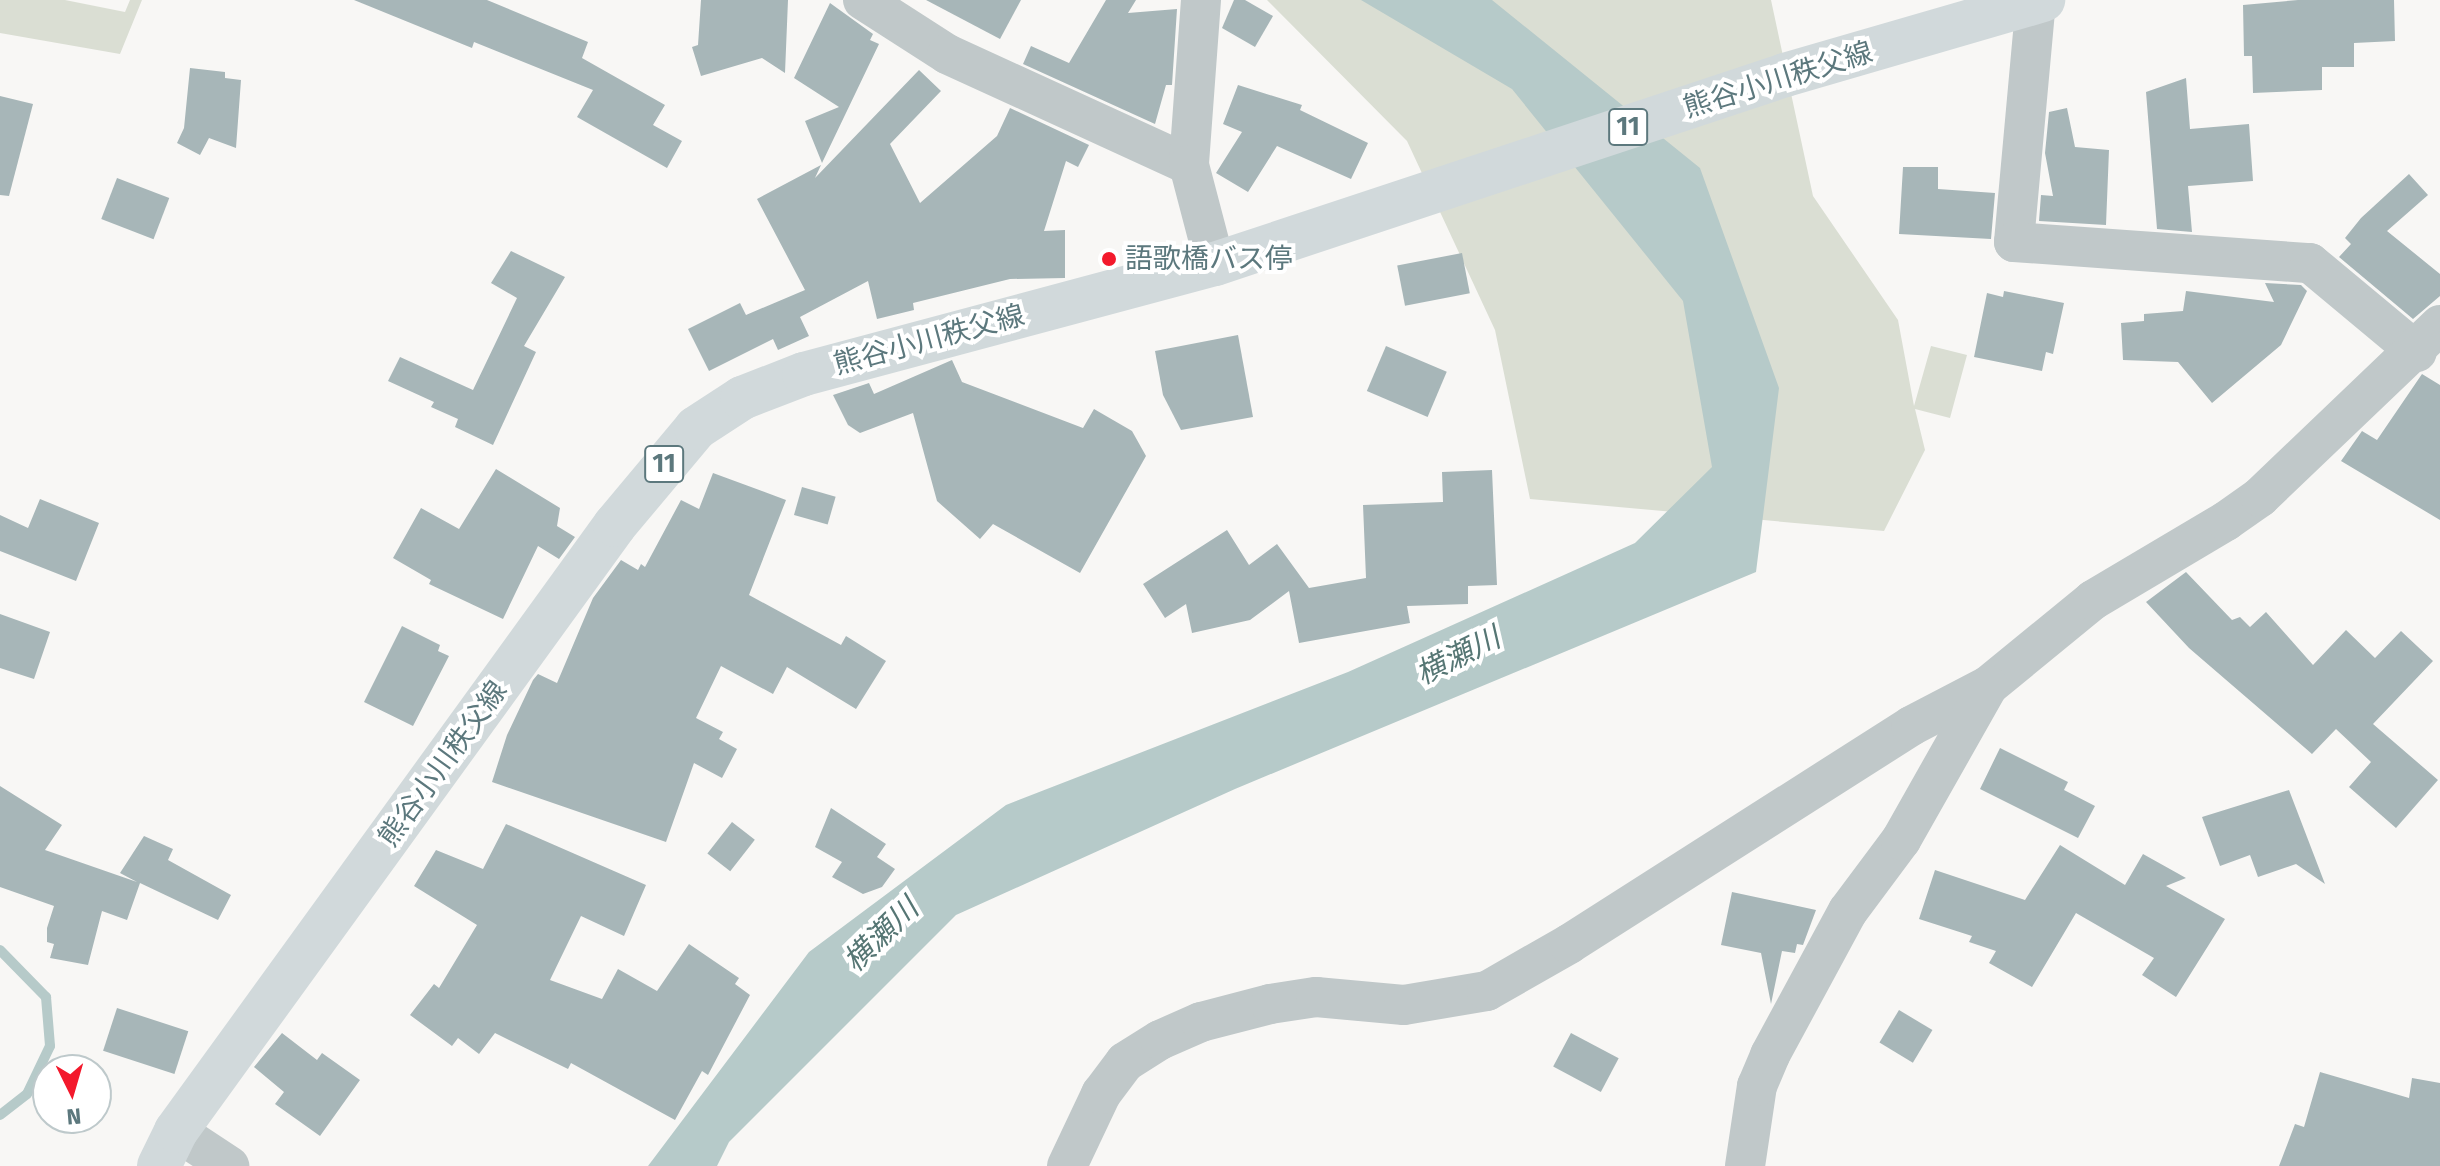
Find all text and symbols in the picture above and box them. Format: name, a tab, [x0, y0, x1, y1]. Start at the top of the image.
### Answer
street label: 熊谷小川秩父線	[1679, 35, 1877, 125]
road number: 11	[1608, 105, 1648, 149]
place label: 語歌橋バス停	[1125, 242, 1293, 276]
marker: 語歌橋バス停	[1100, 250, 1118, 268]
street label: 熊谷小川秩父線	[830, 298, 1028, 382]
road number: 11	[644, 442, 684, 486]
water label: 横瀬川	[1410, 620, 1506, 692]
street label: 熊谷小川秩父線	[372, 675, 514, 853]
water label: 横瀬川	[836, 891, 926, 979]
north arrow	[32, 1054, 112, 1134]
text: N	[66, 1102, 82, 1130]

